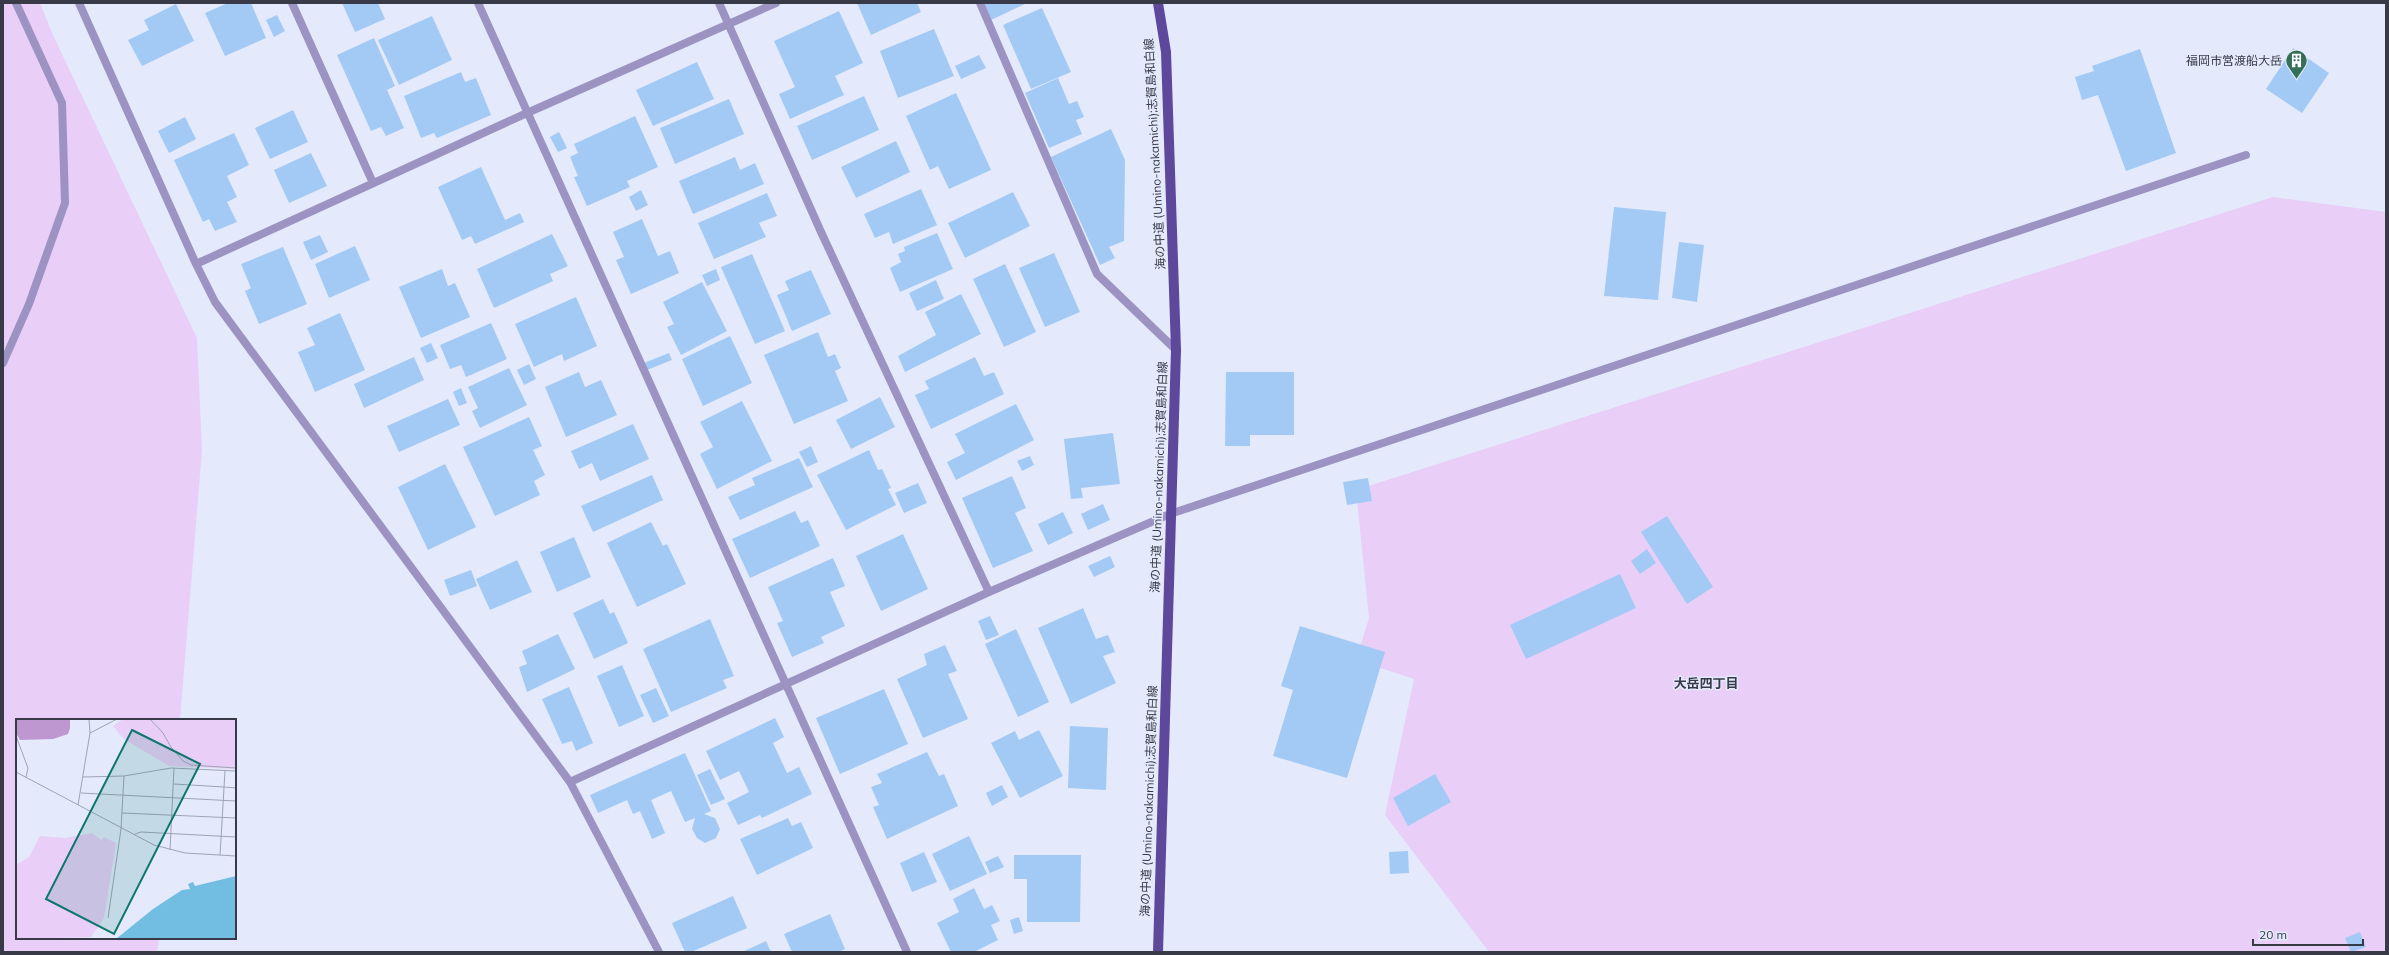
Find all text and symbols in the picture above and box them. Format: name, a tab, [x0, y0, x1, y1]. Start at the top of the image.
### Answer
street label: 海の中道 (Umino-nakamichi);志賀島和白線	[1141, 38, 1168, 270]
building icon: 福岡市営渡船大岳	[2284, 48, 2310, 81]
place label: 福岡市営渡船大岳	[2186, 53, 2282, 68]
street label: 海の中道 (Umino-nakamichi);志賀島和白線	[1147, 361, 1170, 593]
district label: 大岳四丁目	[1673, 675, 1739, 691]
street label: 海の中道 (Umino-nakamichi);志賀島和白線	[1137, 685, 1160, 917]
inset map	[16, 719, 236, 939]
scale bar	[2253, 921, 2363, 947]
text: 20 m	[2259, 927, 2287, 942]

